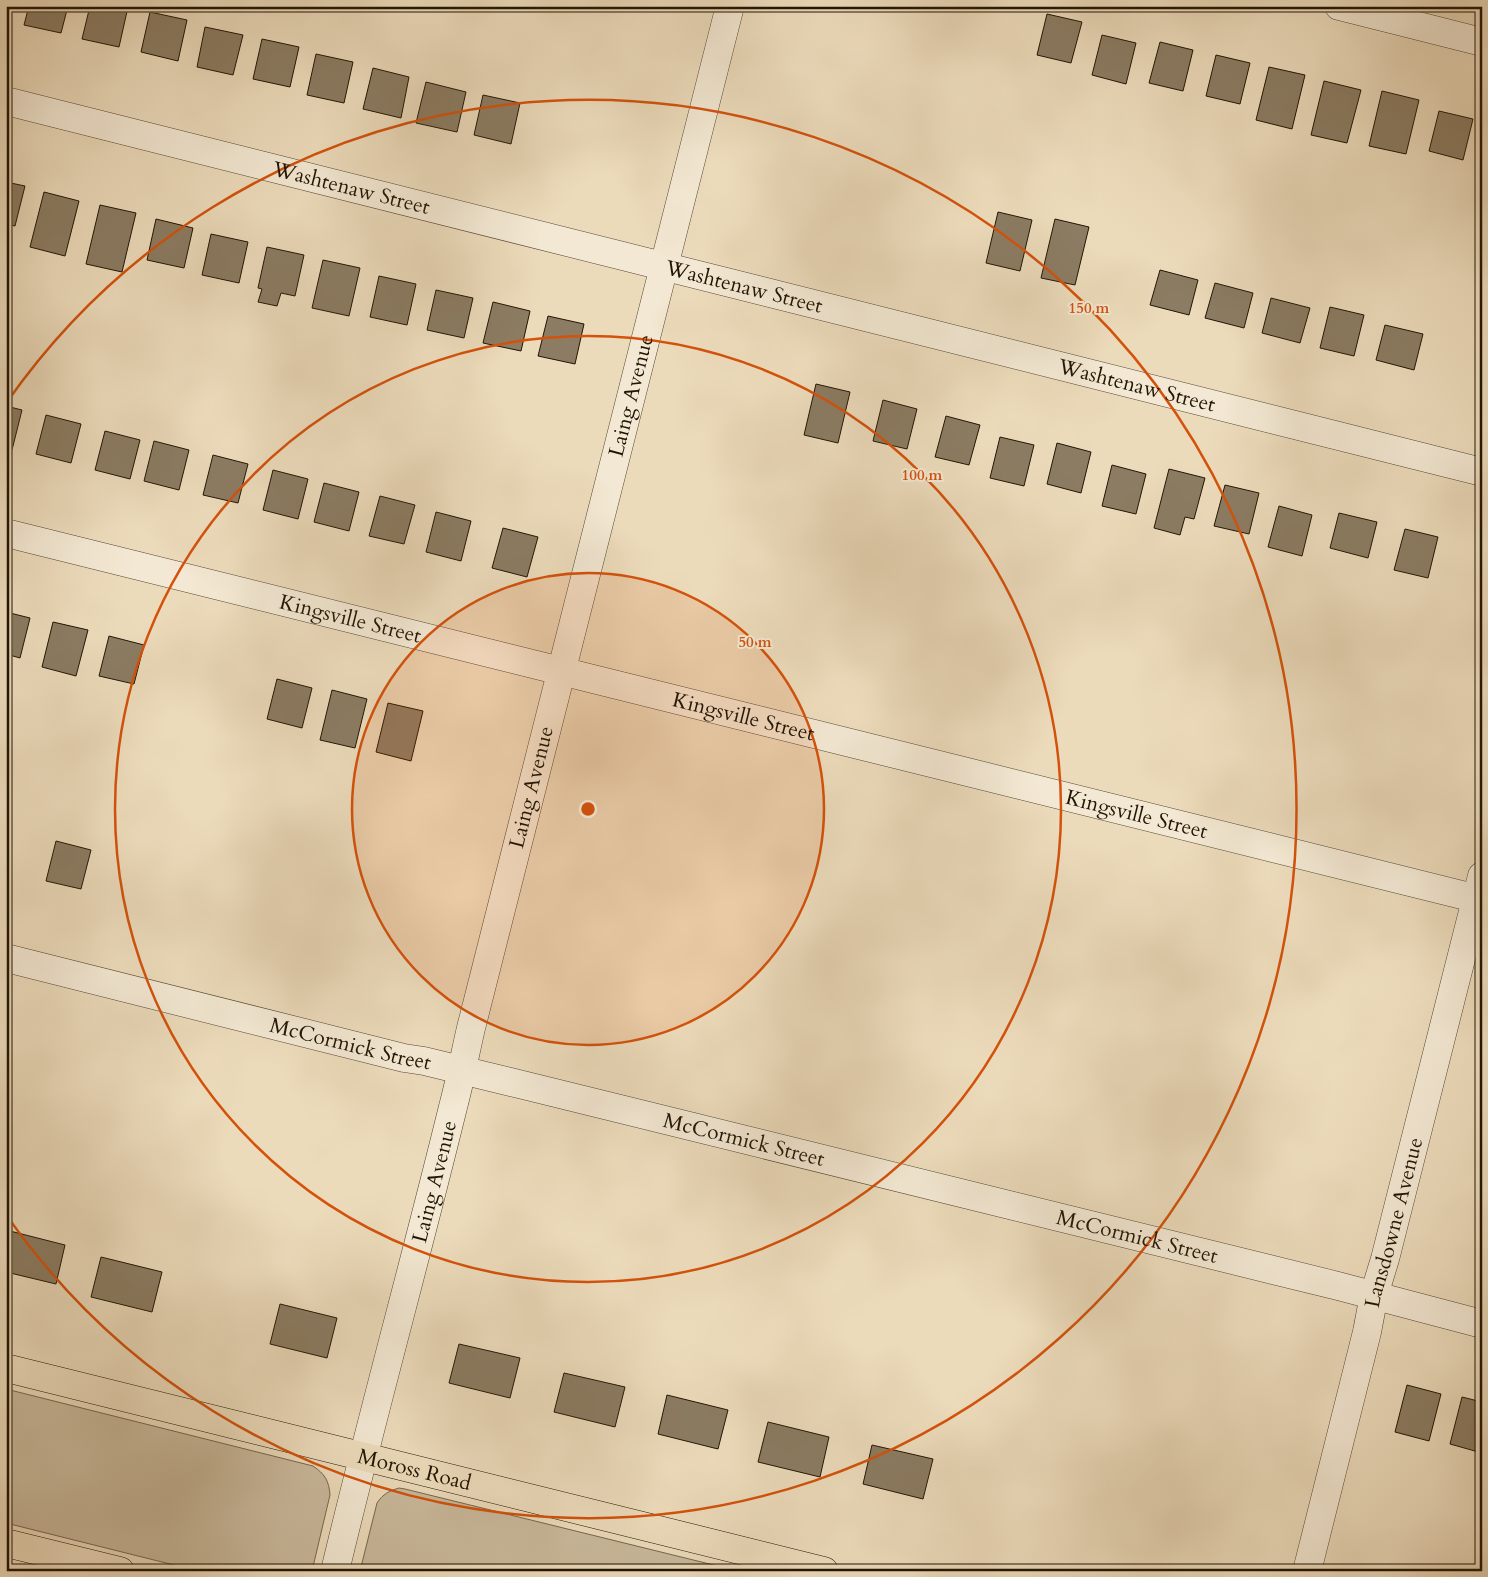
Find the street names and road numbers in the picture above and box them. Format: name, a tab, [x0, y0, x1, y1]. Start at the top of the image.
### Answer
street label: Washtenaw Street	[269, 154, 433, 222]
street label: Washtenaw Street	[661, 253, 826, 321]
street label: Laing Avenue	[602, 332, 661, 460]
street label: Washtenaw Street	[1054, 352, 1219, 420]
street label: Kingsville Street	[276, 588, 425, 651]
street label: Kingsville Street	[669, 685, 818, 749]
street label: Laing Avenue	[502, 723, 561, 852]
street label: Kingsville Street	[1062, 783, 1211, 846]
street label: McCormick Street	[267, 1011, 434, 1077]
street label: McCormick Street	[660, 1106, 828, 1174]
street label: Laing Avenue	[405, 1117, 464, 1246]
street label: Lansdowne Avenue	[1358, 1134, 1430, 1310]
street label: McCormick Street	[1053, 1203, 1221, 1271]
street label: Moross Road	[355, 1442, 474, 1498]

